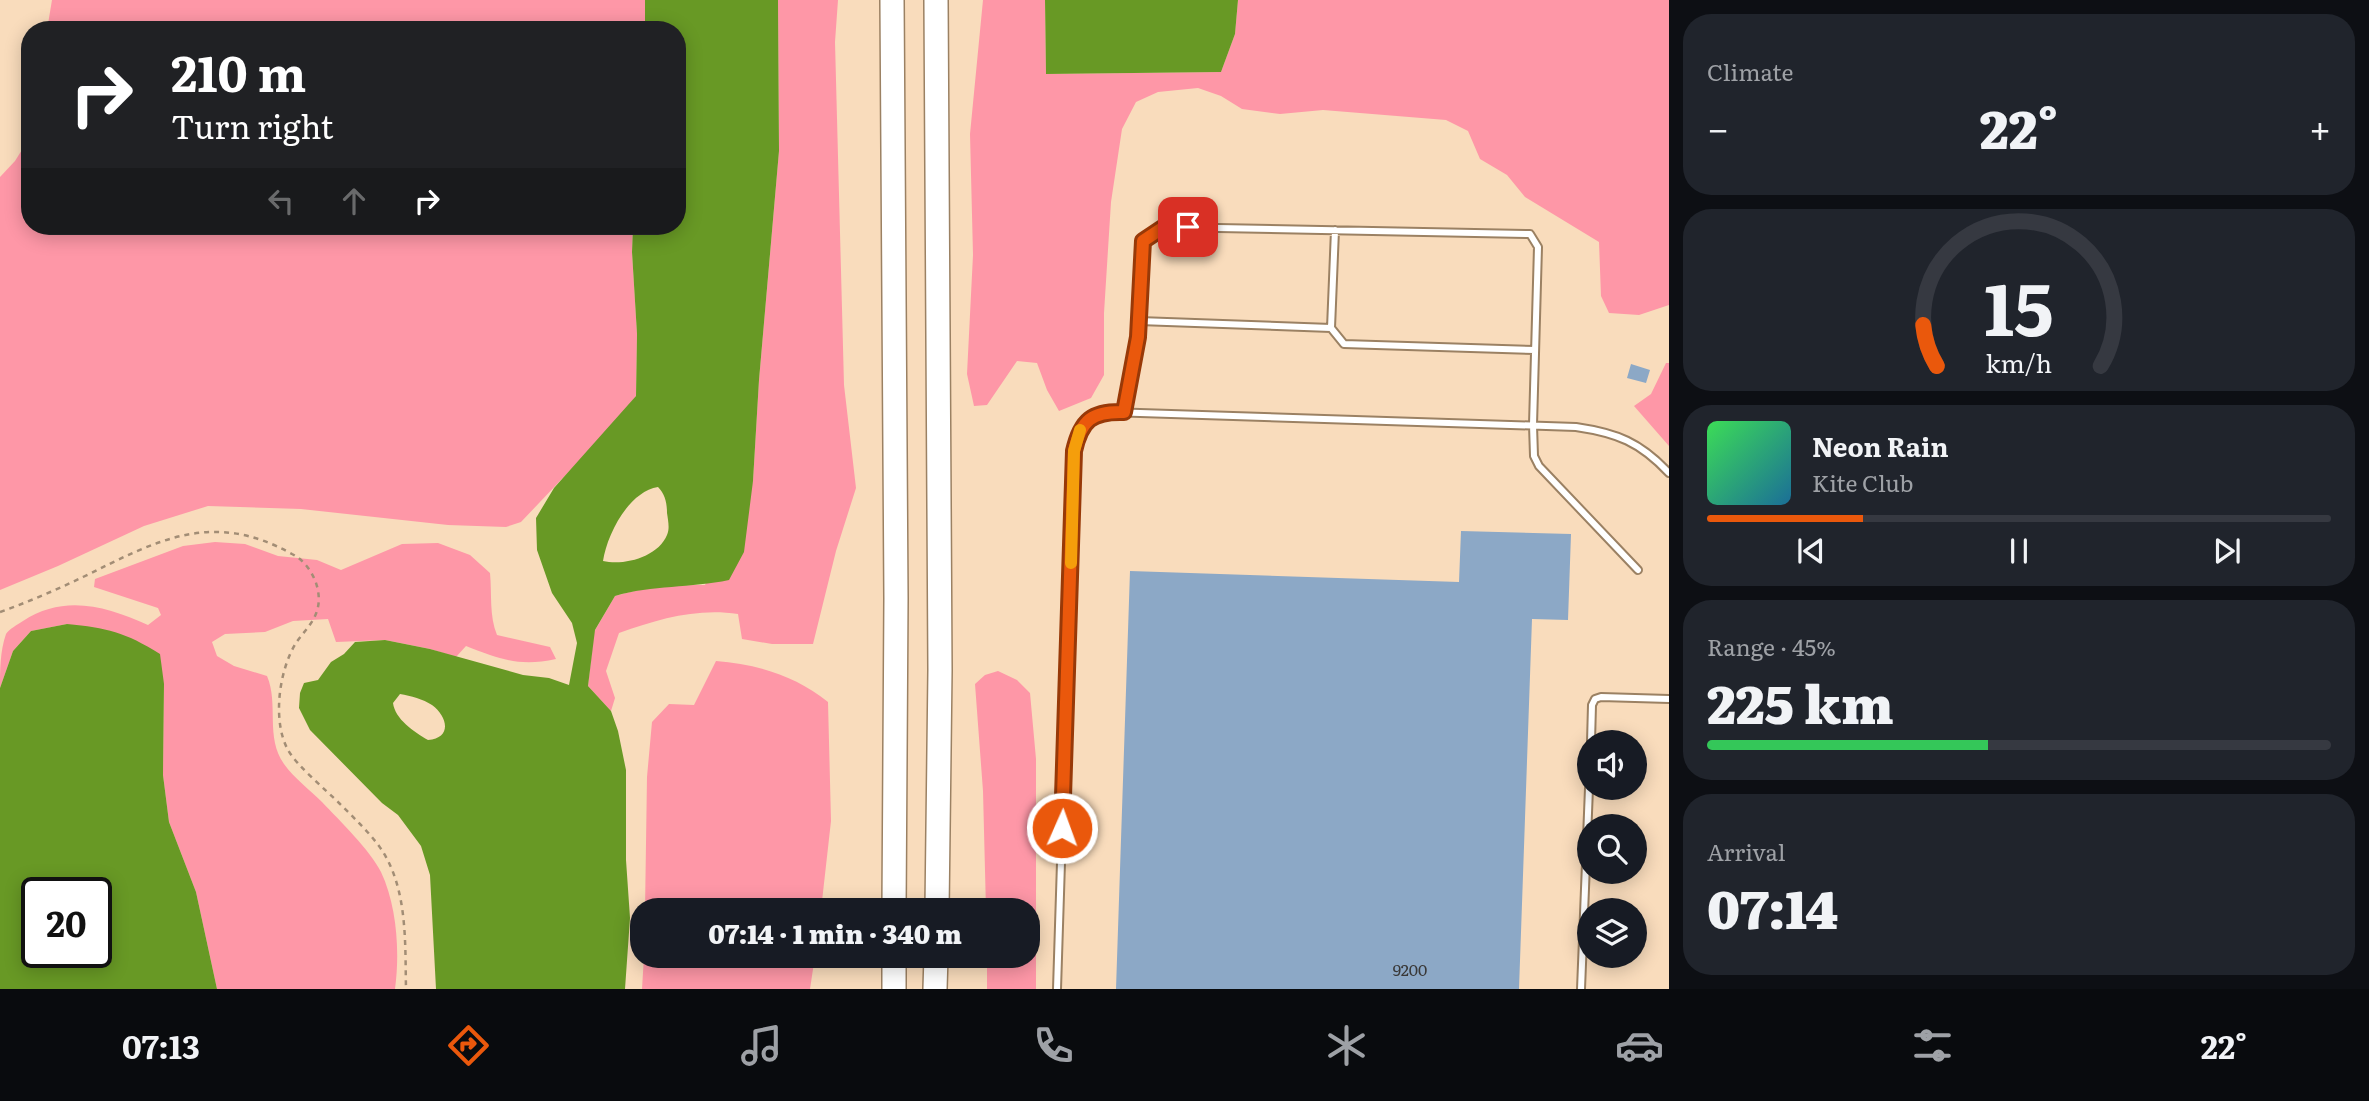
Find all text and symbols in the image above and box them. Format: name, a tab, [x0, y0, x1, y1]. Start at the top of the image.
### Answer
text: 210 m	[171, 34, 306, 107]
icon: right	[56, 49, 147, 140]
text: Climate	[1707, 54, 1793, 88]
text: 22°	[1980, 88, 2058, 165]
text: −	[1707, 98, 1729, 155]
text: +	[2309, 98, 2331, 155]
text: Turn right	[171, 101, 333, 149]
icon: left	[262, 182, 300, 220]
icon: ahead	[335, 182, 373, 220]
icon: right	[408, 182, 446, 220]
pin	[1158, 197, 1218, 257]
icon: arrive	[1169, 208, 1207, 246]
text: 15	[1984, 250, 2054, 358]
text: km/h	[1986, 344, 2052, 381]
text: Neon Rain	[1812, 426, 1949, 465]
text: Kite Club	[1812, 465, 1913, 499]
icon: previous	[1792, 532, 1830, 570]
icon: pause	[2000, 532, 2038, 570]
icon: next	[2208, 532, 2246, 570]
text: Range · 45%	[1707, 629, 1836, 663]
text: 225 km	[1707, 663, 1894, 740]
map controls	[1577, 730, 1647, 968]
button: sound	[1577, 730, 1647, 800]
position arrow	[1025, 791, 1099, 865]
button: search	[1577, 814, 1647, 884]
text: Arrival	[1707, 834, 1786, 868]
text: 07:14	[1707, 868, 1838, 945]
speed limit sign: 20	[21, 877, 112, 968]
button: layers	[1577, 898, 1647, 968]
text: 07:14 · 1 min · 340 m	[708, 913, 962, 952]
house number: 9200	[1393, 957, 1427, 981]
text: 07:13	[122, 1021, 200, 1069]
icon: directions	[444, 1021, 493, 1070]
icon: music	[737, 1021, 786, 1070]
icon: phone	[1029, 1021, 1078, 1070]
icon: climate	[1322, 1021, 1371, 1070]
icon: car	[1615, 1021, 1664, 1070]
icon: filters	[1908, 1021, 1957, 1070]
text: 22°	[2201, 1021, 2247, 1069]

